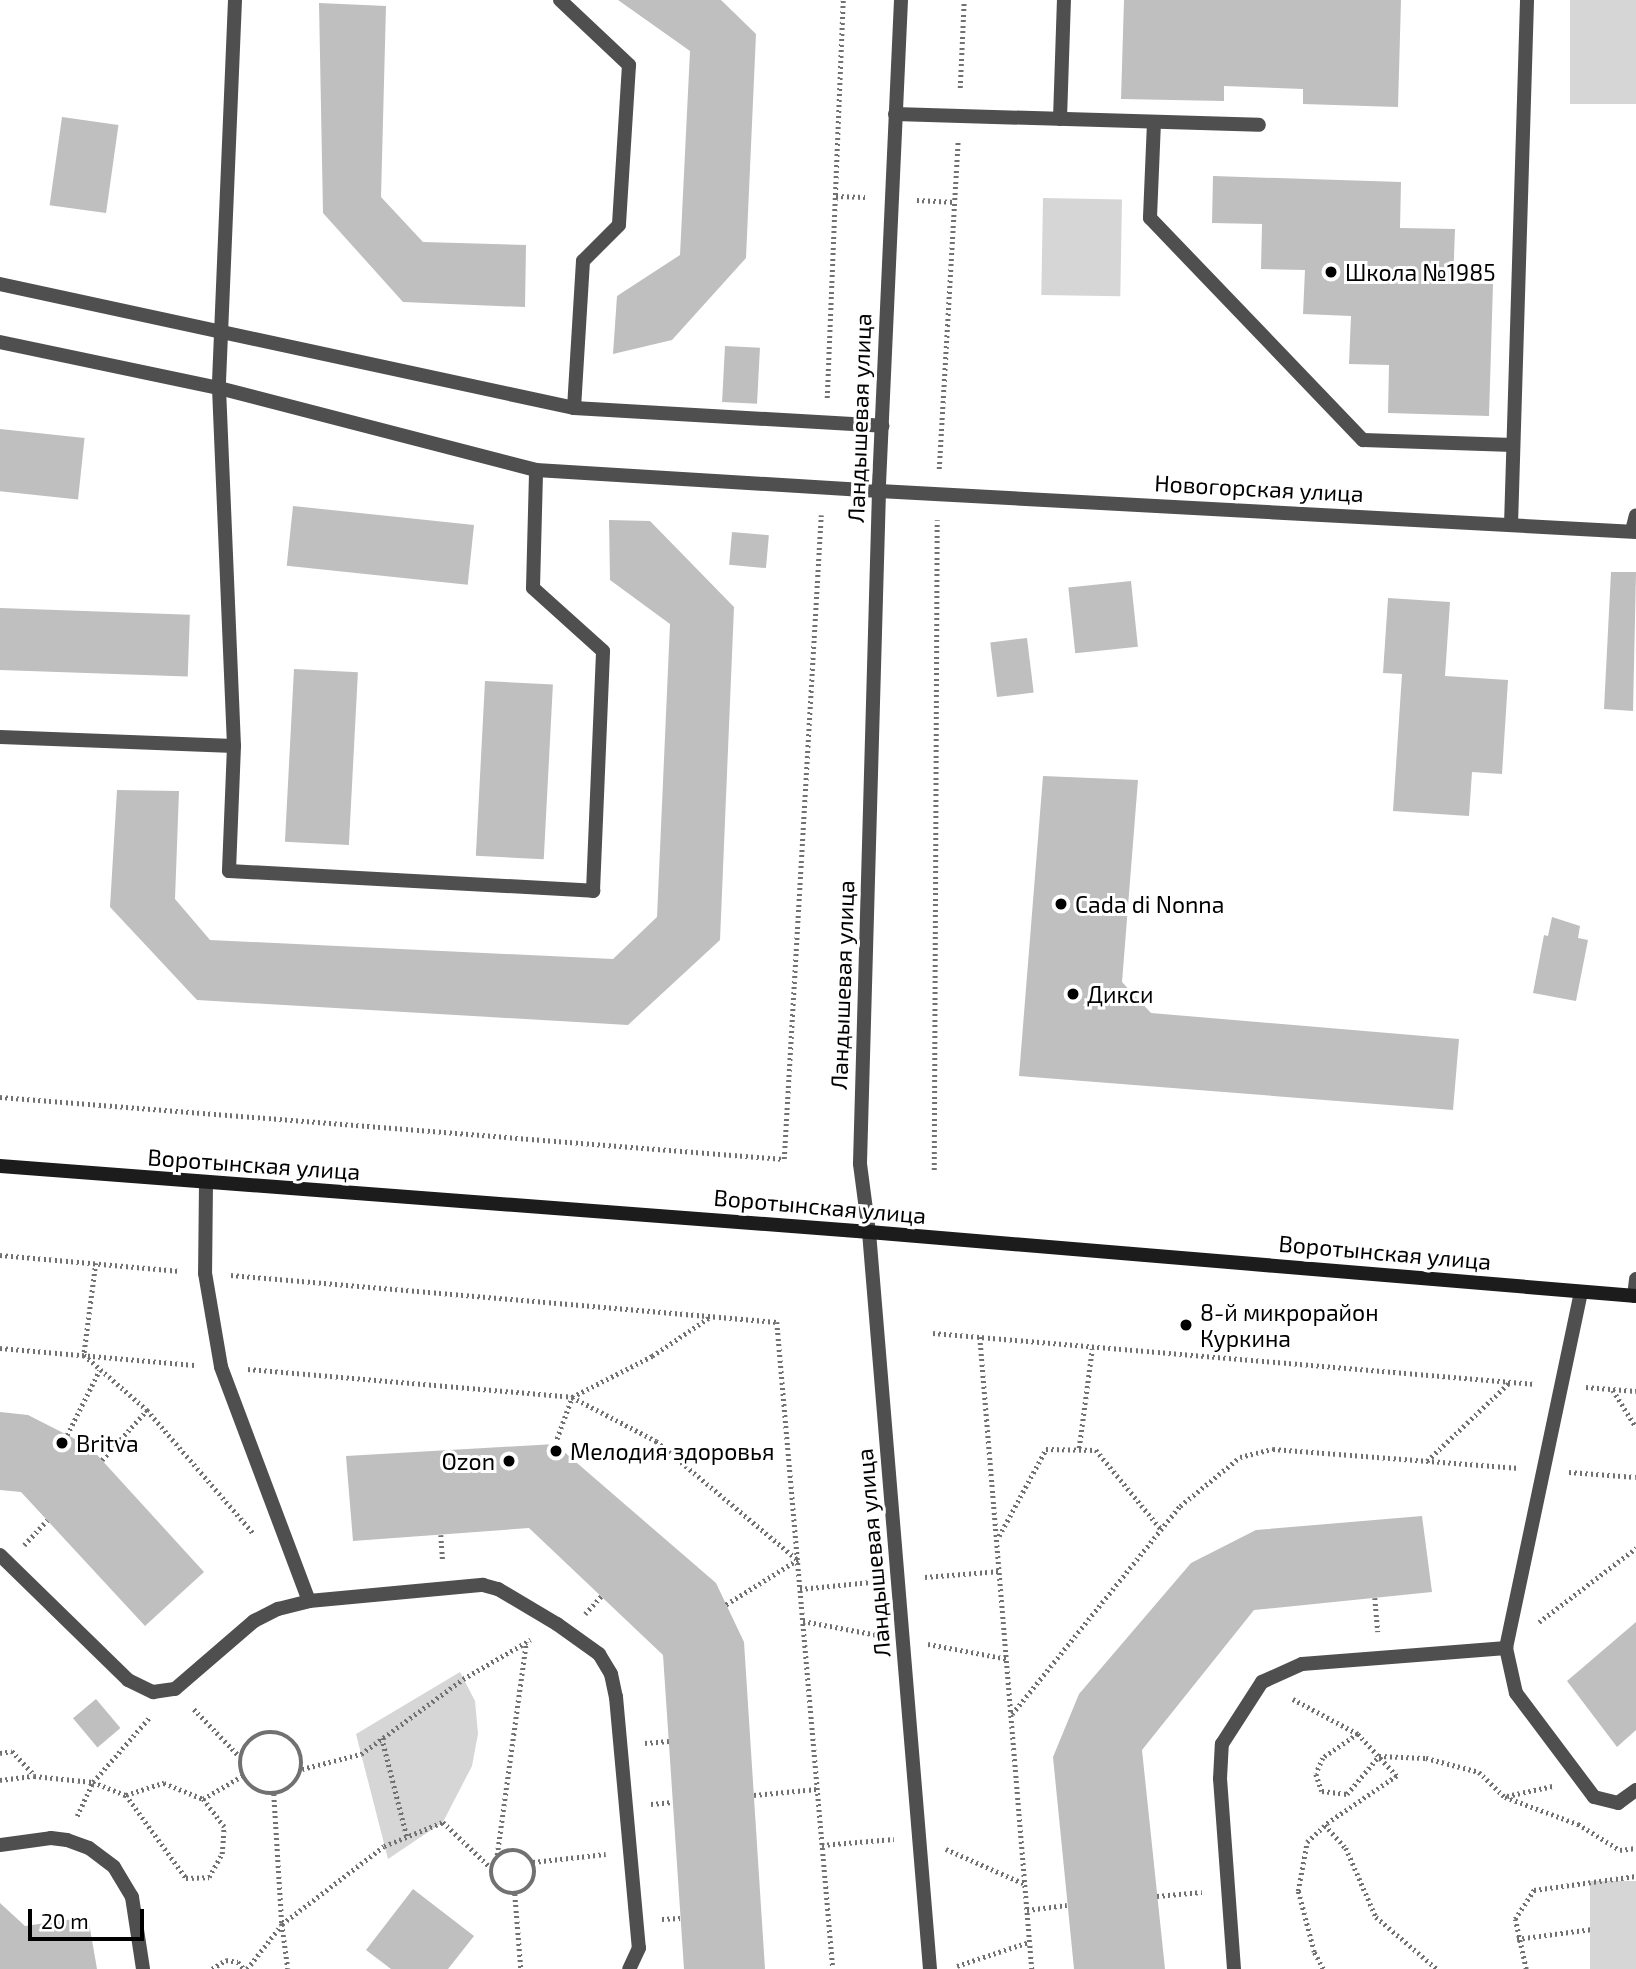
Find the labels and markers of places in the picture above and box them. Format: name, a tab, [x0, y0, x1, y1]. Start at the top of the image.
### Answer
place label: Школа №1985	[1345, 258, 1495, 286]
marker: Школа №1985	[1323, 264, 1339, 280]
place label: Cada di Nonna	[1075, 890, 1224, 918]
marker: Cada di Nonna	[1053, 896, 1069, 912]
place label: Дикси	[1087, 980, 1153, 1008]
marker: Дикси	[1065, 986, 1081, 1002]
place label: 8-й микрорайон Куркина	[1200, 1298, 1379, 1352]
marker: 8-й микрорайон Куркина	[1178, 1317, 1194, 1333]
place label: Britva	[76, 1429, 139, 1457]
marker: Britva	[54, 1435, 70, 1451]
place label: Мелодия здоровья	[570, 1437, 774, 1465]
marker: Мелодия здоровья	[548, 1443, 564, 1459]
place label: Ozon	[442, 1447, 495, 1475]
marker: Ozon	[501, 1453, 517, 1469]

